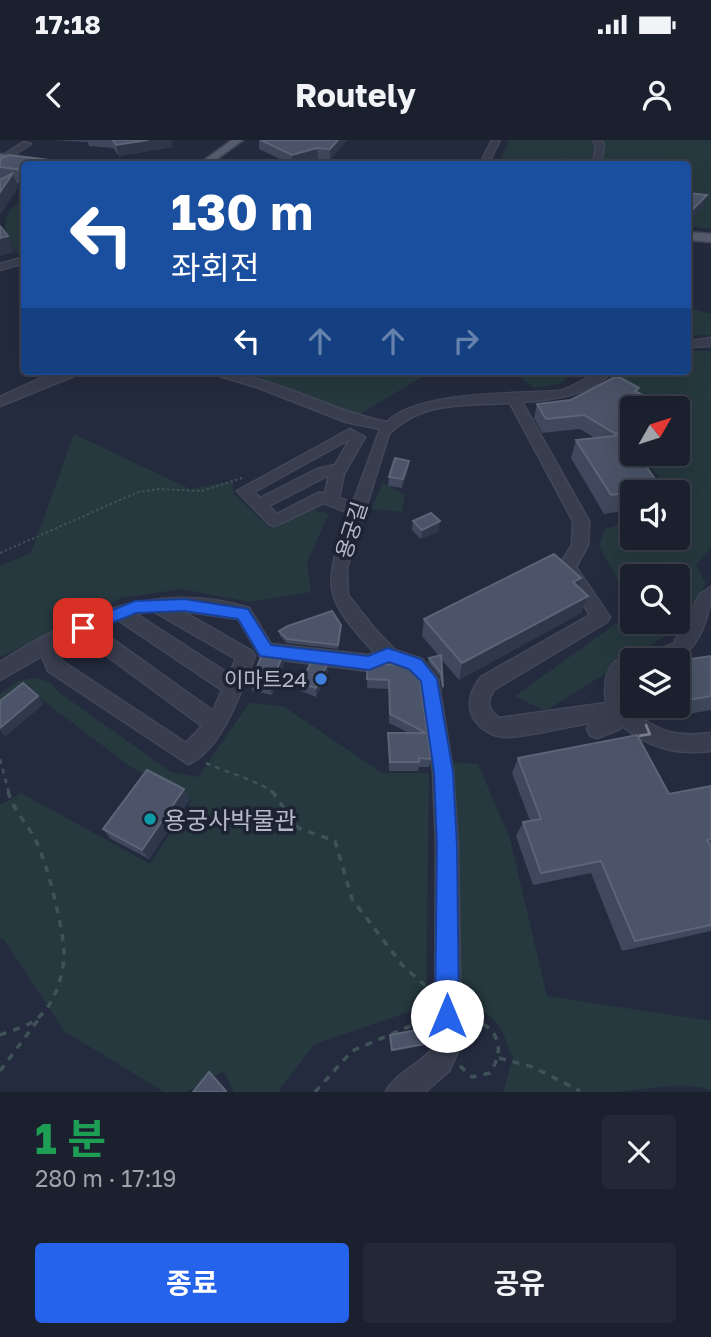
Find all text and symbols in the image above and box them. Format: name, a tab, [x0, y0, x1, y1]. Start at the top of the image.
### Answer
text: 17:18	[35, 9, 101, 40]
icon: back	[35, 76, 73, 114]
text: Routely	[295, 76, 416, 114]
icon: person	[638, 76, 676, 114]
text: 130 m	[171, 182, 313, 241]
icon: left	[56, 189, 147, 280]
text: 좌회전	[171, 248, 259, 286]
icon: left	[228, 322, 266, 360]
icon: ahead	[301, 322, 339, 360]
icon: ahead	[374, 322, 412, 360]
icon: right	[447, 322, 485, 360]
north arrow	[620, 396, 690, 466]
map controls	[620, 396, 690, 718]
button: sound	[620, 480, 690, 550]
street label: 용궁길	[330, 498, 372, 562]
button: search	[620, 564, 690, 634]
pin	[53, 598, 113, 658]
icon: arrive	[64, 609, 102, 647]
button: layers	[620, 648, 690, 718]
place label: 이마트24	[224, 666, 307, 692]
marker: 이마트24	[313, 671, 329, 687]
one-way arrow	[639, 724, 652, 737]
place label: 용궁사박물관	[164, 805, 296, 834]
marker: 용궁사박물관	[142, 811, 158, 827]
position arrow	[410, 979, 484, 1053]
text: 1 분	[35, 1113, 106, 1163]
button: close	[602, 1115, 676, 1189]
text: 280 m · 17:19	[35, 1164, 176, 1192]
button: 종료	[35, 1243, 349, 1323]
button: 공유	[363, 1243, 676, 1323]

